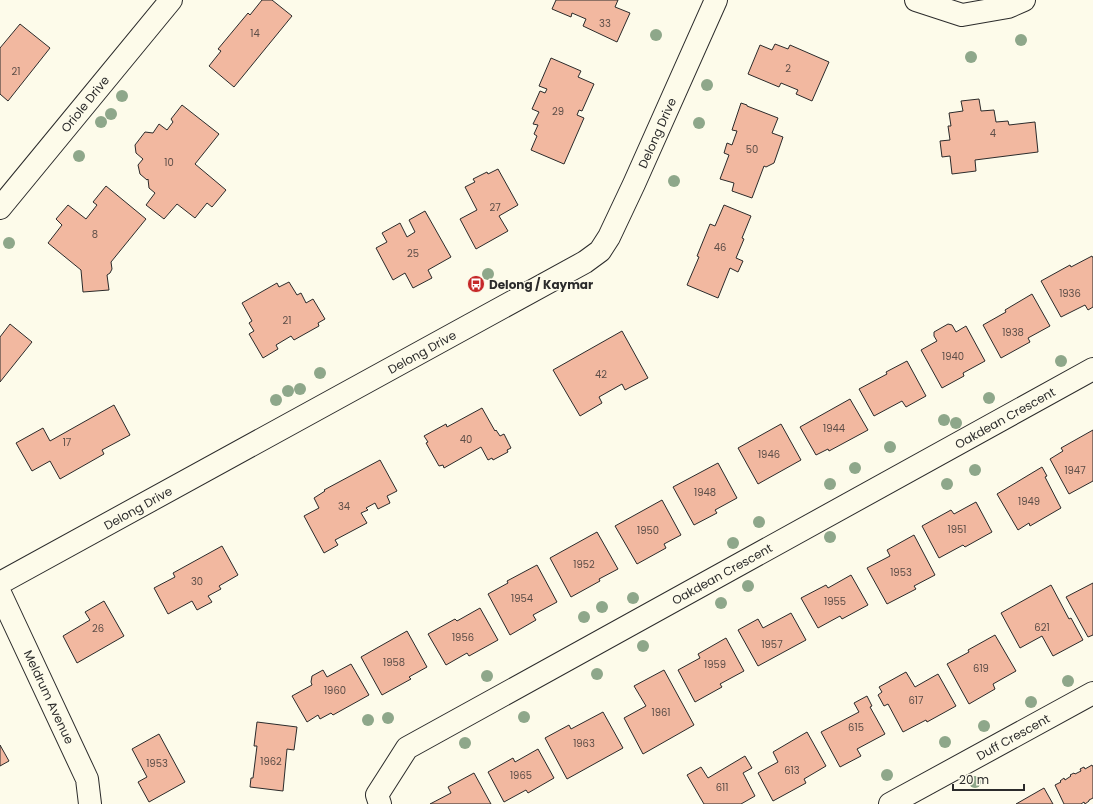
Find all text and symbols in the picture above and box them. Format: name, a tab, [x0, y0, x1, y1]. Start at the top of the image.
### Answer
house number: 33	[599, 16, 611, 31]
house number: 14	[250, 26, 260, 41]
house number: 2	[785, 61, 791, 76]
house number: 21	[12, 64, 20, 79]
street label: Oriole Drive	[57, 72, 113, 136]
street label: Delong Drive	[634, 95, 680, 171]
house number: 29	[552, 104, 564, 119]
house number: 4	[990, 126, 996, 141]
house number: 50	[746, 142, 758, 157]
house number: 10	[164, 155, 174, 170]
house number: 27	[489, 200, 501, 215]
house number: 8	[92, 227, 98, 242]
house number: 46	[714, 240, 726, 255]
house number: 25	[407, 246, 419, 261]
bus stop icon: Delong / Kaymar	[466, 274, 486, 294]
place label: Delong / Kaymar	[489, 276, 593, 293]
house number: 1936	[1059, 286, 1081, 301]
house number: 21	[283, 313, 291, 328]
house number: 1938	[1002, 325, 1024, 340]
street label: Delong Drive	[385, 326, 459, 378]
house number: 1940	[942, 349, 964, 364]
house number: 42	[595, 367, 607, 382]
street label: Oakdean Crescent	[952, 383, 1058, 453]
house number: 1944	[823, 421, 845, 436]
house number: 40	[460, 432, 472, 447]
house number: 17	[63, 435, 72, 450]
house number: 1946	[758, 447, 780, 462]
house number: 1947	[1064, 463, 1086, 478]
street label: Delong Drive	[101, 482, 175, 534]
house number: 1948	[694, 485, 716, 500]
house number: 1949	[1018, 494, 1040, 509]
house number: 34	[338, 499, 350, 514]
house number: 1951	[948, 522, 966, 537]
house number: 1950	[637, 523, 659, 538]
street label: Oakdean Crescent	[669, 539, 775, 609]
house number: 1952	[573, 557, 595, 572]
house number: 1953	[890, 565, 912, 580]
house number: 30	[191, 574, 203, 589]
house number: 1954	[511, 591, 533, 606]
house number: 1955	[824, 594, 846, 609]
house number: 621	[1034, 620, 1050, 635]
house number: 26	[92, 621, 104, 636]
house number: 1956	[452, 630, 474, 645]
house number: 1957	[761, 637, 783, 652]
street label: Meldrum Avenue	[20, 647, 78, 747]
house number: 1958	[383, 655, 405, 670]
house number: 1959	[704, 657, 726, 672]
house number: 619	[973, 661, 989, 676]
house number: 1960	[324, 683, 346, 698]
house number: 617	[908, 693, 924, 708]
house number: 1961	[651, 705, 671, 720]
street label: Duff Crescent	[973, 710, 1053, 764]
house number: 615	[848, 720, 864, 735]
house number: 1963	[573, 736, 595, 751]
house number: 1962	[260, 754, 282, 769]
house number: 1953	[146, 756, 168, 771]
house number: 613	[784, 763, 800, 778]
scale bar	[953, 766, 1024, 792]
house number: 1965	[510, 768, 532, 783]
text: 20 m	[959, 771, 989, 788]
house number: 611	[716, 780, 728, 795]

